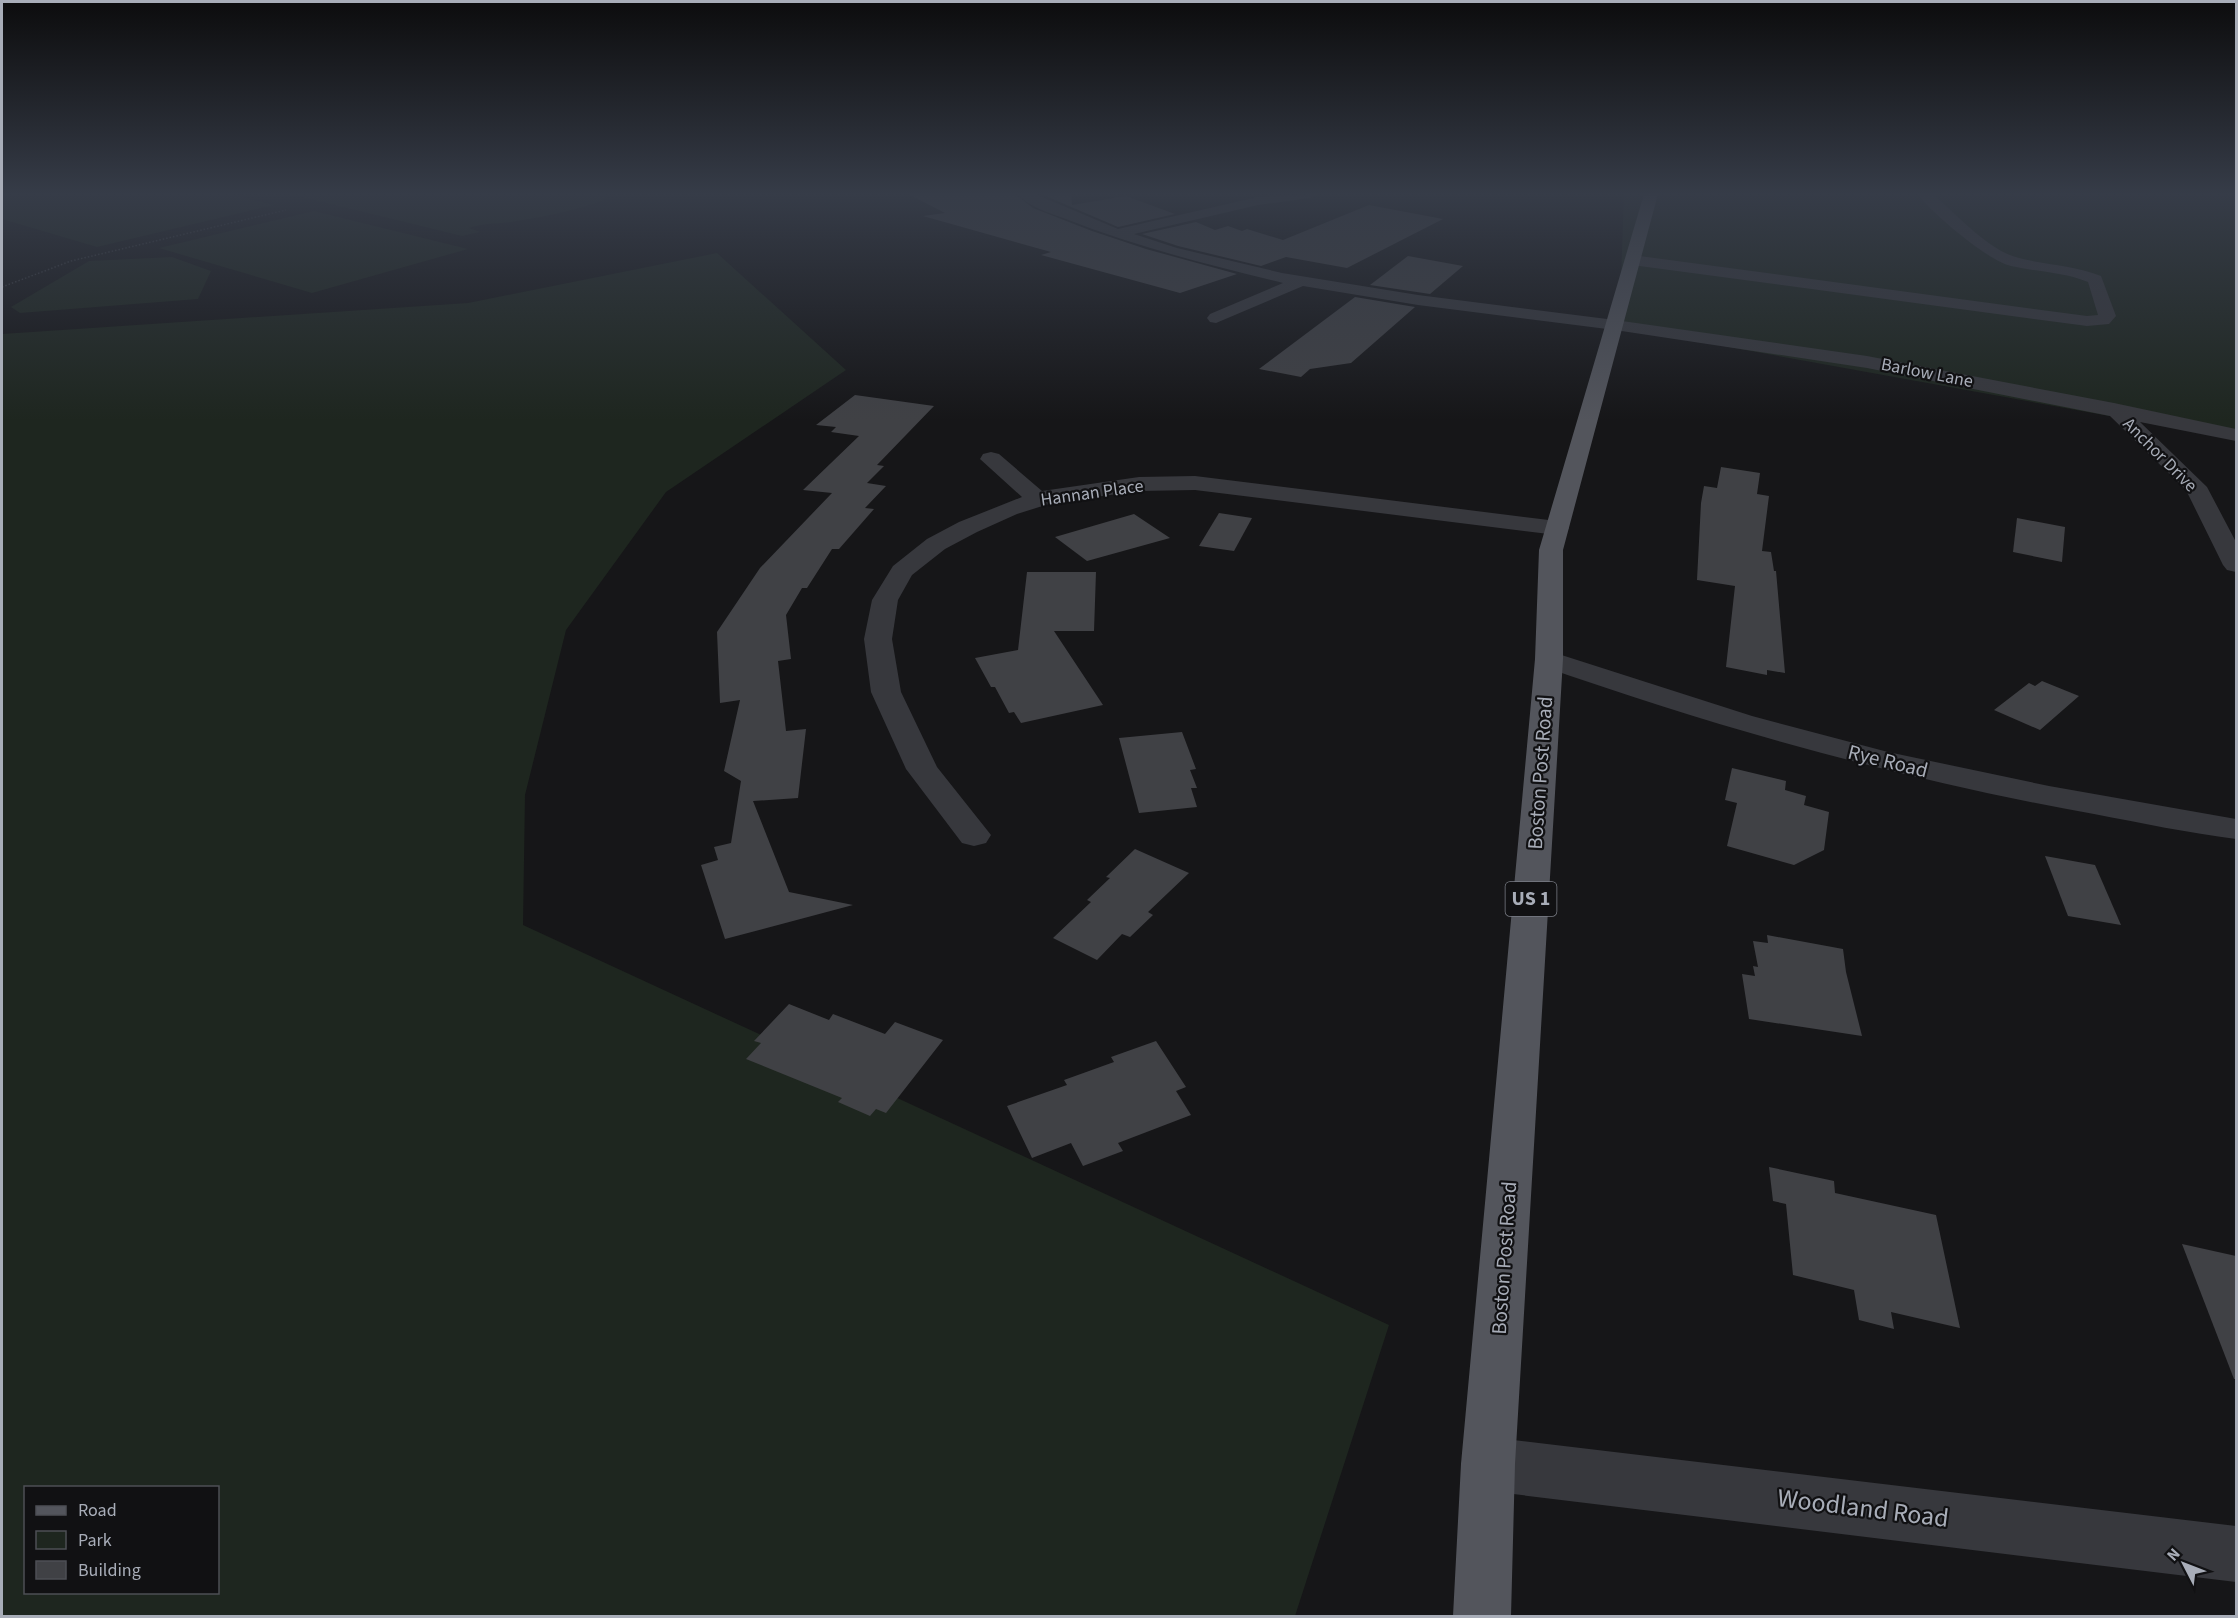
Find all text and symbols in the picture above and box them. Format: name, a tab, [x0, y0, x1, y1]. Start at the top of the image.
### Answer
street label: Barlow Lane	[1879, 352, 1975, 394]
street label: Anchor Drive	[2117, 412, 2203, 498]
street label: Hannan Place	[1039, 473, 1145, 513]
street label: Boston Post Road	[1520, 695, 1560, 851]
street label: Rye Road	[1845, 737, 1931, 785]
road number: US 1	[1506, 882, 1556, 916]
street label: Boston Post Road	[1484, 1180, 1524, 1336]
street label: Woodland Road	[1775, 1479, 1951, 1537]
legend	[24, 1486, 219, 1594]
text: Road	[78, 1498, 117, 1523]
text: Park	[78, 1528, 112, 1553]
north arrow	[2154, 1534, 2214, 1594]
text: N	[2162, 1543, 2185, 1566]
text: Building	[78, 1558, 141, 1583]

